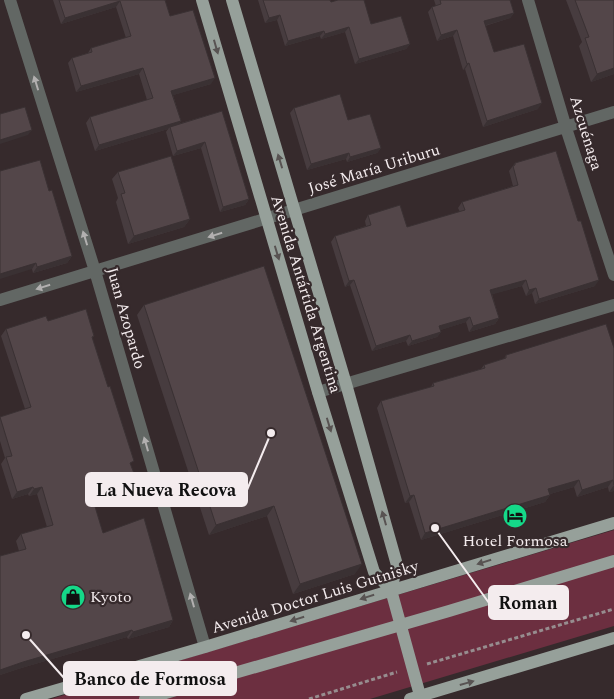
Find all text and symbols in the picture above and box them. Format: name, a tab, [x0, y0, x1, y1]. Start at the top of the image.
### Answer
one-way arrow	[213, 39, 221, 54]
one-way arrow	[32, 76, 39, 91]
street label: Azcuénaga	[563, 93, 609, 173]
street label: José María Uriburu	[305, 138, 443, 200]
one-way arrow	[276, 153, 284, 168]
street label: Avenida Antártida Argentina	[264, 192, 348, 396]
one-way arrow	[80, 231, 88, 246]
one-way arrow	[207, 231, 222, 239]
one-way arrow	[274, 246, 282, 261]
street label: Juan Azopardo	[100, 264, 152, 372]
one-way arrow	[35, 284, 50, 292]
one-way arrow	[325, 418, 333, 433]
one-way arrow	[141, 437, 149, 452]
callout: La Nueva Recova	[86, 473, 247, 506]
text: La Nueva Recova	[96, 477, 237, 504]
hotel icon: Hotel Formosa	[502, 503, 528, 529]
one-way arrow	[379, 511, 387, 526]
place label: Hotel Formosa	[462, 529, 568, 553]
street label: Avenida Doctor Luis Gutnisky	[209, 554, 423, 640]
one-way arrow	[476, 559, 491, 567]
shop icon: Kyoto	[60, 584, 86, 610]
place label: Kyoto	[90, 585, 132, 609]
callout: Roman	[489, 586, 568, 619]
text: Roman	[498, 590, 558, 617]
one-way arrow	[187, 593, 195, 608]
one-way arrow	[360, 594, 375, 602]
one-way arrow	[289, 616, 304, 624]
callout: Banco de Formosa	[64, 662, 236, 695]
text: Banco de Formosa	[74, 666, 227, 693]
one-way arrow	[459, 678, 474, 686]

